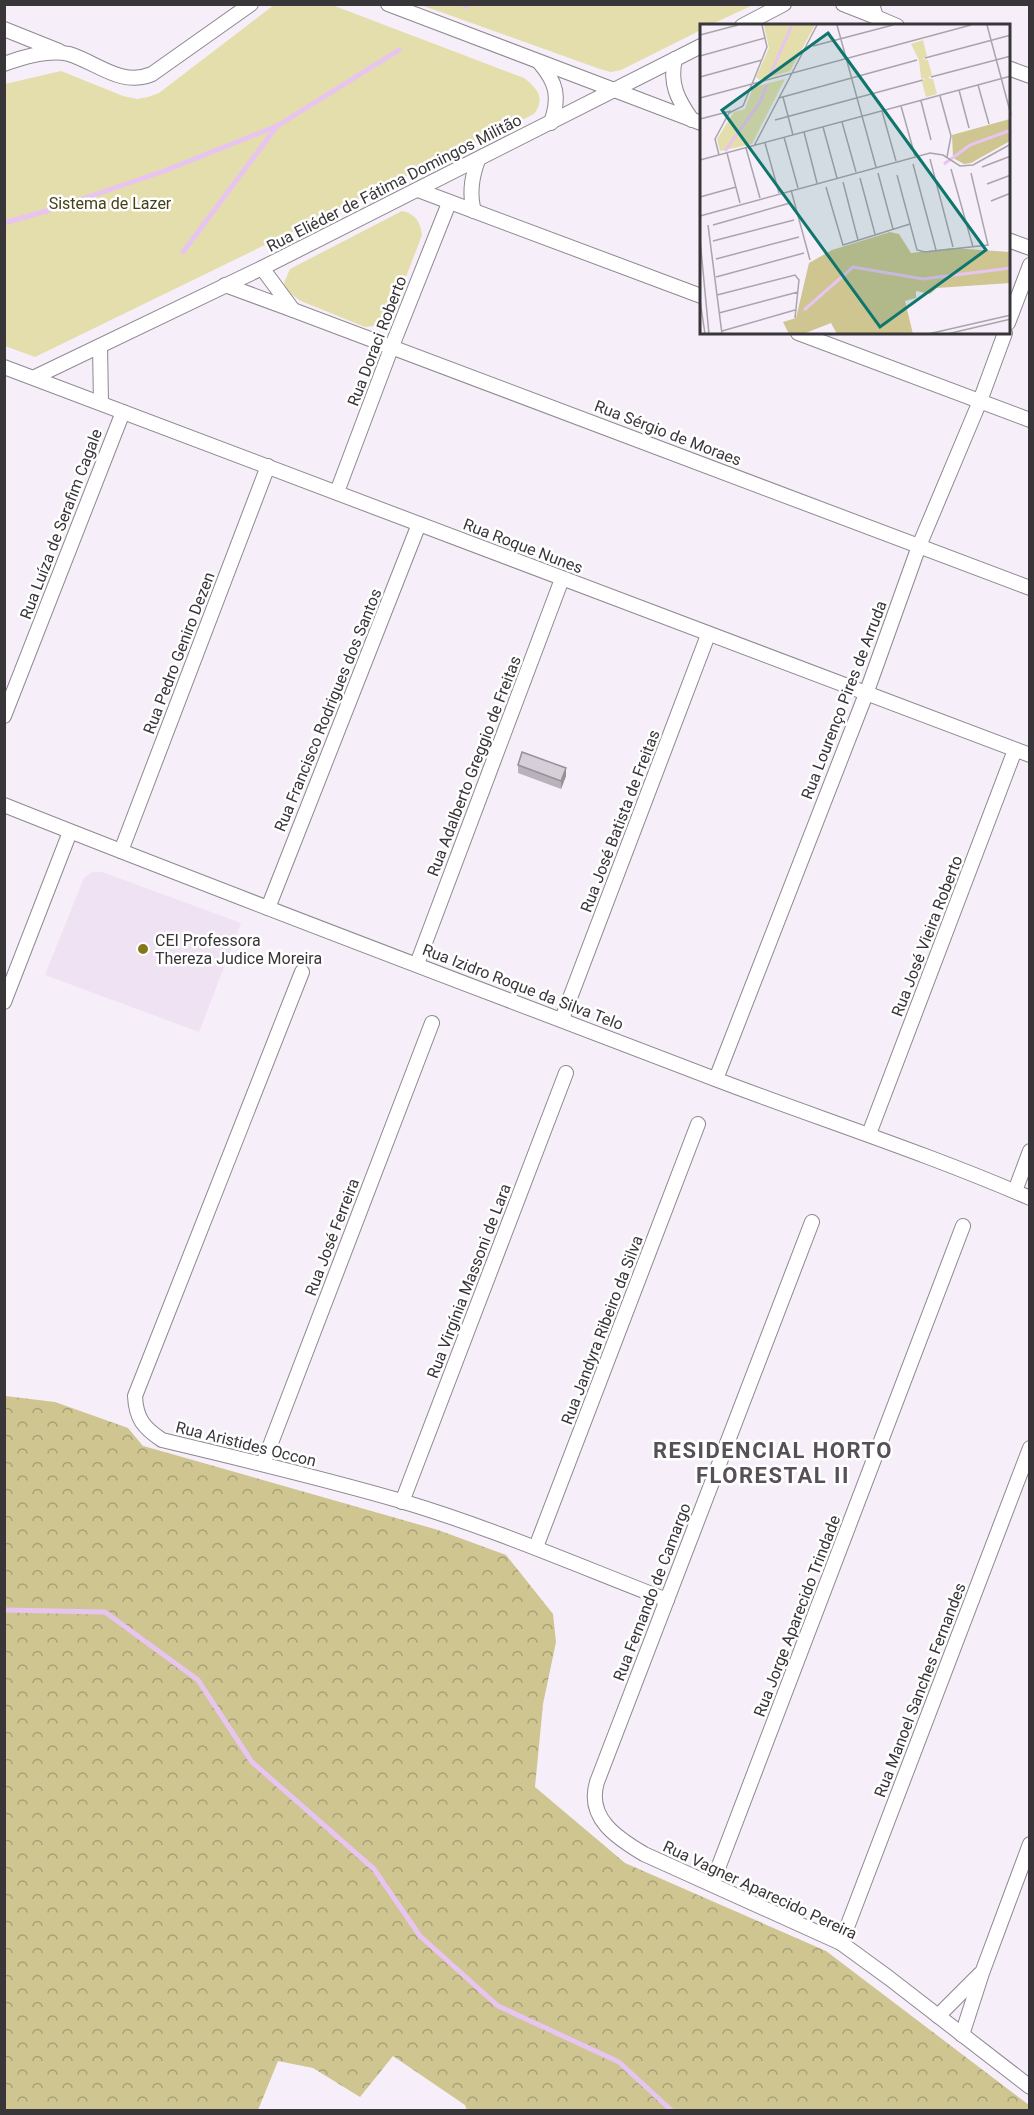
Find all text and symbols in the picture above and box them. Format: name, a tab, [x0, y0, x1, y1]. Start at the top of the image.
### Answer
inset map	[700, 24, 1010, 334]
street label: Rua Eliéder de Fátima Domingos Militão	[263, 110, 525, 256]
park label: Sistema de Lazer	[49, 194, 172, 213]
street label: Rua Doraci Roberto	[343, 273, 411, 409]
street label: Rua Sérgio de Moraes	[592, 396, 744, 470]
street label: Rua Luíza de Serafim Cagale	[16, 426, 106, 622]
street label: Rua Roque Nunes	[461, 514, 585, 578]
street label: Rua Pedro Geniro Dezen	[139, 569, 219, 737]
street label: Rua Francisco Rodrigues dos Santos	[270, 586, 386, 834]
street label: Rua Lourenço Pires de Arruda	[797, 598, 891, 802]
street label: Rua Adalberto Greggio de Freitas	[423, 653, 525, 879]
street label: Rua José Batista de Freitas	[576, 727, 664, 915]
street label: Rua José Vieira Roberto	[888, 853, 966, 1019]
place label: CEI Professora Thereza Judice Moreira	[155, 931, 322, 968]
street label: Rua Izidro Roque da Silva Telo	[420, 940, 626, 1034]
marker: CEI Professora Thereza Judice Moreira	[136, 942, 150, 956]
street label: Rua José Ferreira	[301, 1176, 363, 1298]
street label: Rua Virgínia Massoni de Lara	[423, 1181, 515, 1381]
street label: Rua Jandyra Ribeiro da Silva	[557, 1233, 647, 1427]
street label: Rua Aristides Occon	[174, 1417, 318, 1471]
district label: RESIDENCIAL HORTO FLORESTAL II	[653, 1438, 893, 1488]
street label: Rua Fernando de Camargo	[609, 1500, 695, 1684]
street label: Rua Jorge Aparecido Trindade	[750, 1513, 844, 1719]
street label: Rua Manoel Sanches Fernandes	[870, 1580, 970, 1800]
street label: Rua Vagner Aparecido Pereira	[660, 1837, 860, 1943]

